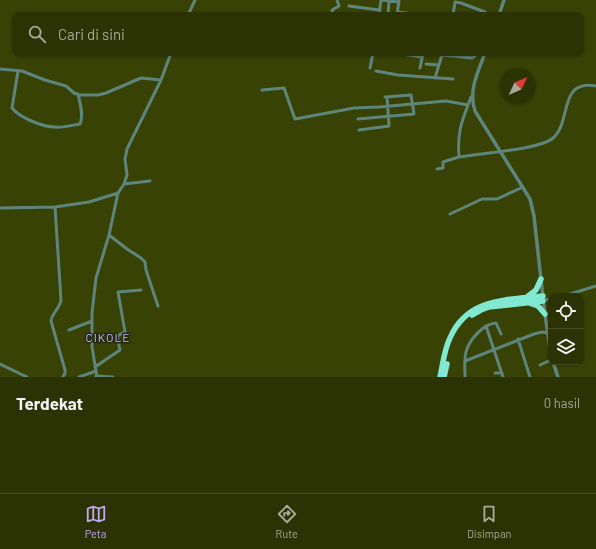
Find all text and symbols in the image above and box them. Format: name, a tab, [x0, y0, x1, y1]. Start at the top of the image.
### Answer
search box	[12, 12, 584, 56]
icon: search	[26, 23, 48, 45]
text: Cari di sini	[58, 25, 125, 43]
north arrow	[500, 68, 536, 104]
map controls	[548, 293, 584, 365]
button: locate	[548, 293, 584, 329]
button: layers	[548, 329, 584, 365]
district label: CIKOLE	[85, 330, 131, 344]
text: Terdekat	[16, 393, 83, 413]
text: 0 hasil	[544, 395, 580, 411]
tab: Peta	[85, 503, 107, 540]
tab: Rute	[276, 503, 298, 540]
tab: Disimpan	[467, 503, 511, 540]

